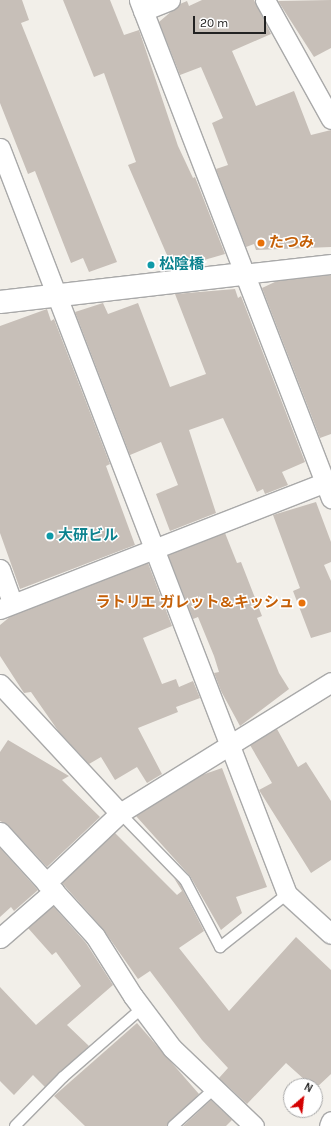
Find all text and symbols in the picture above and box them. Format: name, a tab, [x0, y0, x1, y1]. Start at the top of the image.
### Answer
scale bar	[195, 8, 268, 34]
text: 20 m	[200, 16, 228, 30]
place label: たつみ	[269, 234, 314, 252]
marker: たつみ	[256, 238, 266, 248]
place label: 松陰橋	[159, 256, 204, 274]
marker: 松陰橋	[146, 260, 156, 270]
place label: 大研ビル	[58, 527, 118, 545]
marker: 大研ビル	[45, 531, 55, 541]
place label: ラトリエ ガレット&キッシュ	[96, 594, 294, 612]
marker: ラトリエ ガレット&キッシュ	[297, 598, 307, 608]
north arrow	[283, 1078, 323, 1118]
text: N	[302, 1080, 315, 1095]

